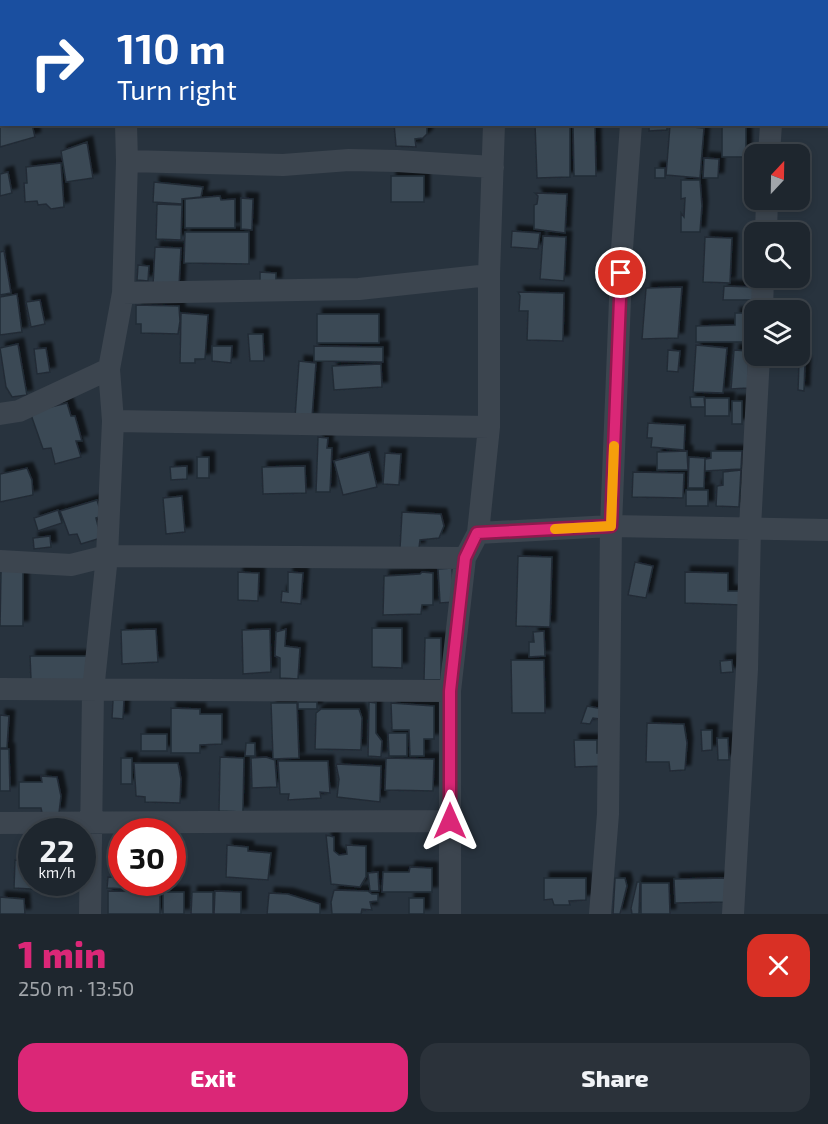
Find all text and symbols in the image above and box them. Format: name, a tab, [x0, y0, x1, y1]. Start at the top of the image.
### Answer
text: 110 m	[117, 22, 226, 72]
icon: right	[18, 24, 96, 102]
text: Turn right	[117, 73, 237, 105]
north arrow	[744, 144, 810, 210]
map controls	[744, 144, 810, 366]
button: search	[744, 222, 810, 288]
pin	[595, 247, 646, 298]
icon: arrive	[604, 256, 637, 289]
button: layers	[744, 300, 810, 366]
position arrow	[418, 789, 482, 853]
speed limit sign: 30	[108, 818, 186, 896]
text: 22	[40, 832, 74, 868]
text: km/h	[38, 863, 76, 881]
text: 1 min	[18, 932, 106, 975]
button: close	[747, 934, 810, 997]
text: 250 m · 13:50	[18, 976, 134, 1000]
button: Exit	[18, 1043, 408, 1112]
button: Share	[420, 1043, 810, 1112]

